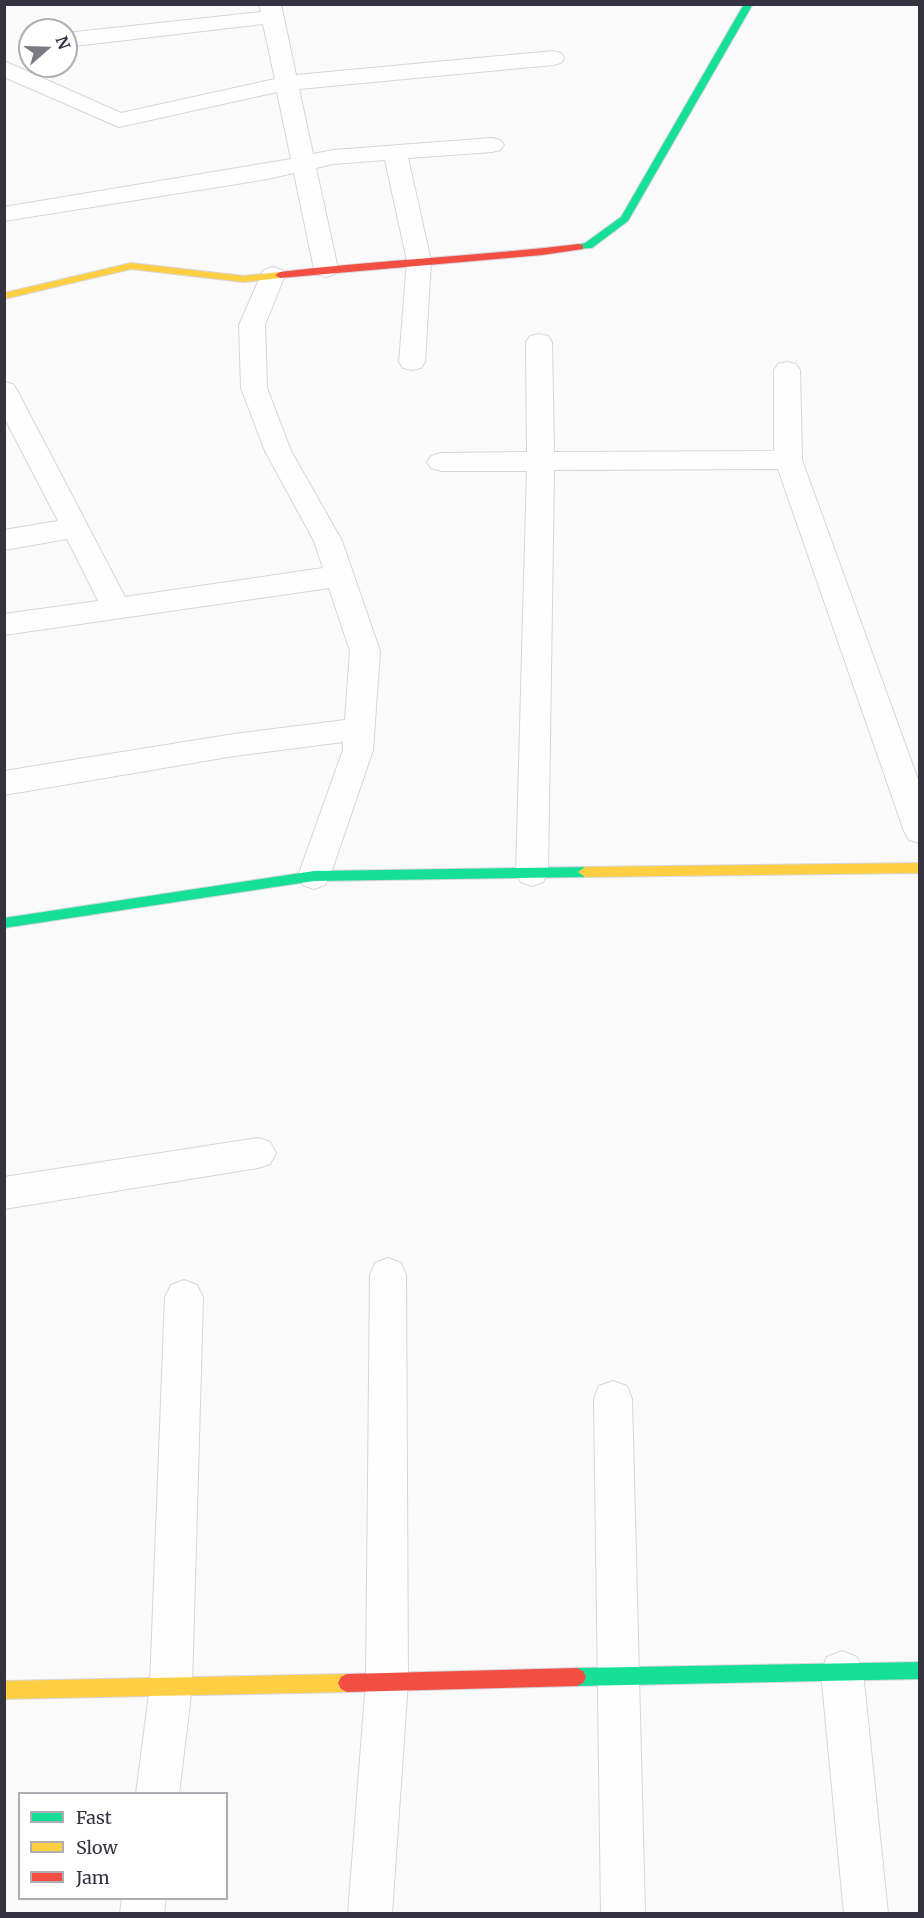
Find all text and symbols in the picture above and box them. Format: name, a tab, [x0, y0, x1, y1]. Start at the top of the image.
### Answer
north arrow	[18, 18, 78, 78]
text: N	[51, 33, 75, 52]
legend	[18, 1792, 228, 1900]
text: Fast	[76, 1806, 112, 1829]
text: Slow	[76, 1836, 118, 1859]
text: Jam	[76, 1866, 110, 1889]

